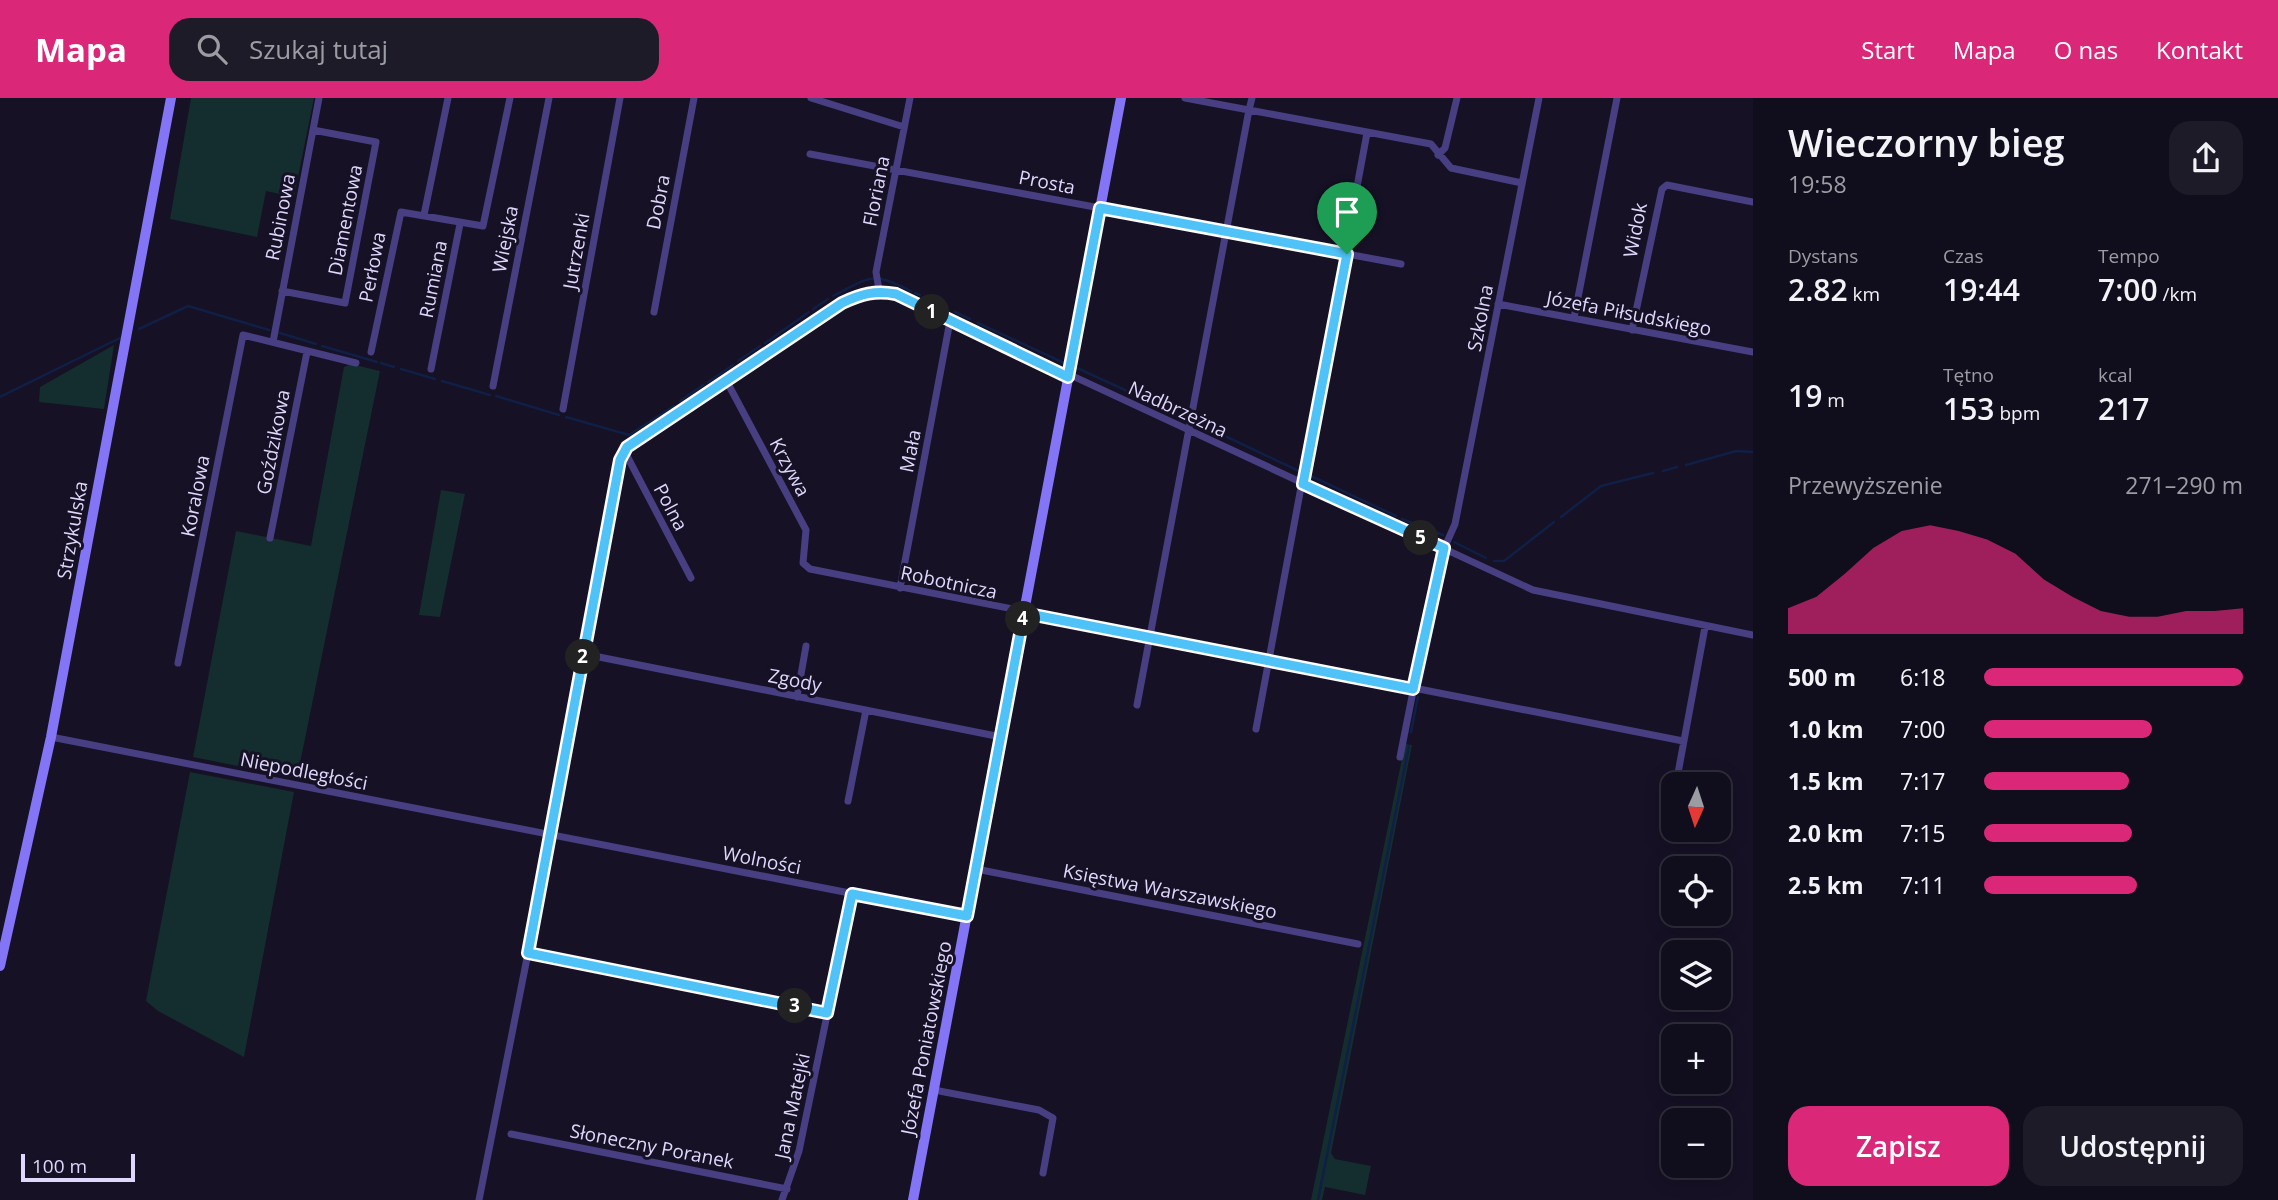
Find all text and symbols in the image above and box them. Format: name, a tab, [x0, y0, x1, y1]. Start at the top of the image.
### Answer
search box	[169, 18, 659, 81]
text: Mapa	[35, 27, 127, 72]
icon: search	[193, 30, 231, 68]
text: Szukaj tutaj	[249, 31, 388, 67]
text: Start	[1861, 33, 1915, 66]
text: Mapa	[1953, 33, 2016, 66]
text: O nas	[2054, 33, 2118, 66]
text: Kontakt	[2156, 33, 2243, 66]
text: Wieczorny bieg	[1788, 116, 2065, 168]
button: share	[2169, 121, 2243, 195]
street label: Floriana	[856, 153, 896, 229]
street label: Diamentowa	[322, 162, 368, 278]
street label: Prosta	[1017, 164, 1077, 200]
text: 19:58	[1788, 168, 1847, 200]
street label: Rubinowa	[259, 171, 301, 263]
street label: Dobra	[640, 172, 676, 232]
pin	[1317, 182, 1377, 254]
icon: arrive	[1328, 193, 1366, 231]
street label: Widok	[1617, 200, 1653, 260]
street label: Wiejska	[486, 203, 524, 275]
street label: Jutrzenki	[556, 211, 596, 293]
street label: Perłowa	[352, 229, 392, 305]
street label: Rumiana	[413, 238, 453, 320]
text: Dystans	[1788, 243, 1858, 269]
text: Czas	[1943, 243, 1984, 269]
text: Tempo	[2098, 243, 2160, 269]
text: 2.82	[1788, 269, 1848, 310]
text: 19:44	[1943, 269, 2020, 310]
text: 7:00	[2098, 269, 2158, 310]
text: km	[1848, 281, 1880, 307]
text: /km	[2158, 281, 2197, 307]
street label: Szkolna	[1461, 282, 1499, 354]
street label: Józefa Piłsudskiego	[1542, 284, 1714, 342]
pin: 1	[914, 294, 950, 330]
text: 1	[926, 298, 937, 324]
text: Tętno	[1943, 362, 1994, 388]
text: kcal	[2098, 362, 2132, 388]
street label: Nadbrzeżna	[1124, 375, 1232, 443]
text: 19	[1788, 375, 1822, 416]
street label: Goździkowa	[250, 387, 296, 497]
text: m	[1822, 387, 1845, 413]
text: 153	[1943, 388, 1994, 429]
text: 217	[2098, 388, 2149, 429]
text: bpm	[1994, 400, 2040, 426]
street label: Mała	[893, 427, 927, 475]
street label: Krzywa	[764, 433, 816, 501]
street label: Koralowa	[174, 453, 216, 539]
text: Przewyższenie	[1788, 469, 1943, 501]
text: 271–290 m	[2125, 469, 2243, 501]
street label: Strzykulska	[51, 479, 93, 581]
street label: Polna	[648, 479, 694, 535]
pin: 5	[1404, 520, 1438, 556]
text: 5	[1415, 524, 1426, 550]
street label: Robotnicza	[898, 559, 1000, 605]
pin: 4	[1006, 602, 1040, 636]
text: 4	[1017, 605, 1028, 631]
pin: 2	[566, 640, 600, 674]
text: 2	[577, 643, 588, 669]
text: 500 m	[1788, 661, 1856, 693]
text: 6:18	[1900, 661, 1946, 693]
street label: Zgody	[766, 662, 824, 698]
text: 1.0 km	[1788, 713, 1864, 745]
text: 7:00	[1900, 713, 1946, 745]
street label: Niepodległości	[238, 746, 370, 796]
text: 1.5 km	[1788, 765, 1864, 797]
text: 7:17	[1900, 765, 1946, 797]
north arrow	[1661, 772, 1731, 842]
map controls	[1661, 772, 1731, 1178]
text: 2.0 km	[1788, 817, 1864, 849]
text: 7:15	[1900, 817, 1946, 849]
street label: Wolności	[720, 840, 804, 880]
button: locate	[1661, 856, 1731, 926]
street label: Księstwa Warszawskiego	[1061, 857, 1279, 925]
text: 2.5 km	[1788, 869, 1864, 901]
text: 7:11	[1900, 869, 1946, 901]
street label: Józefa Poniatowskiego	[894, 939, 958, 1139]
button: layers	[1661, 940, 1731, 1010]
pin: 3	[778, 988, 812, 1024]
text: 3	[789, 992, 800, 1018]
button: +	[1661, 1024, 1731, 1094]
street label: Jana Matejki	[768, 1051, 816, 1163]
button: Zapisz	[1788, 1106, 2009, 1186]
button: Udostępnij	[2023, 1106, 2243, 1186]
button: −	[1661, 1108, 1731, 1178]
street label: Słoneczny Poranek	[568, 1117, 736, 1175]
scale bar	[21, 1151, 135, 1183]
text: 100 m	[32, 1153, 87, 1179]

